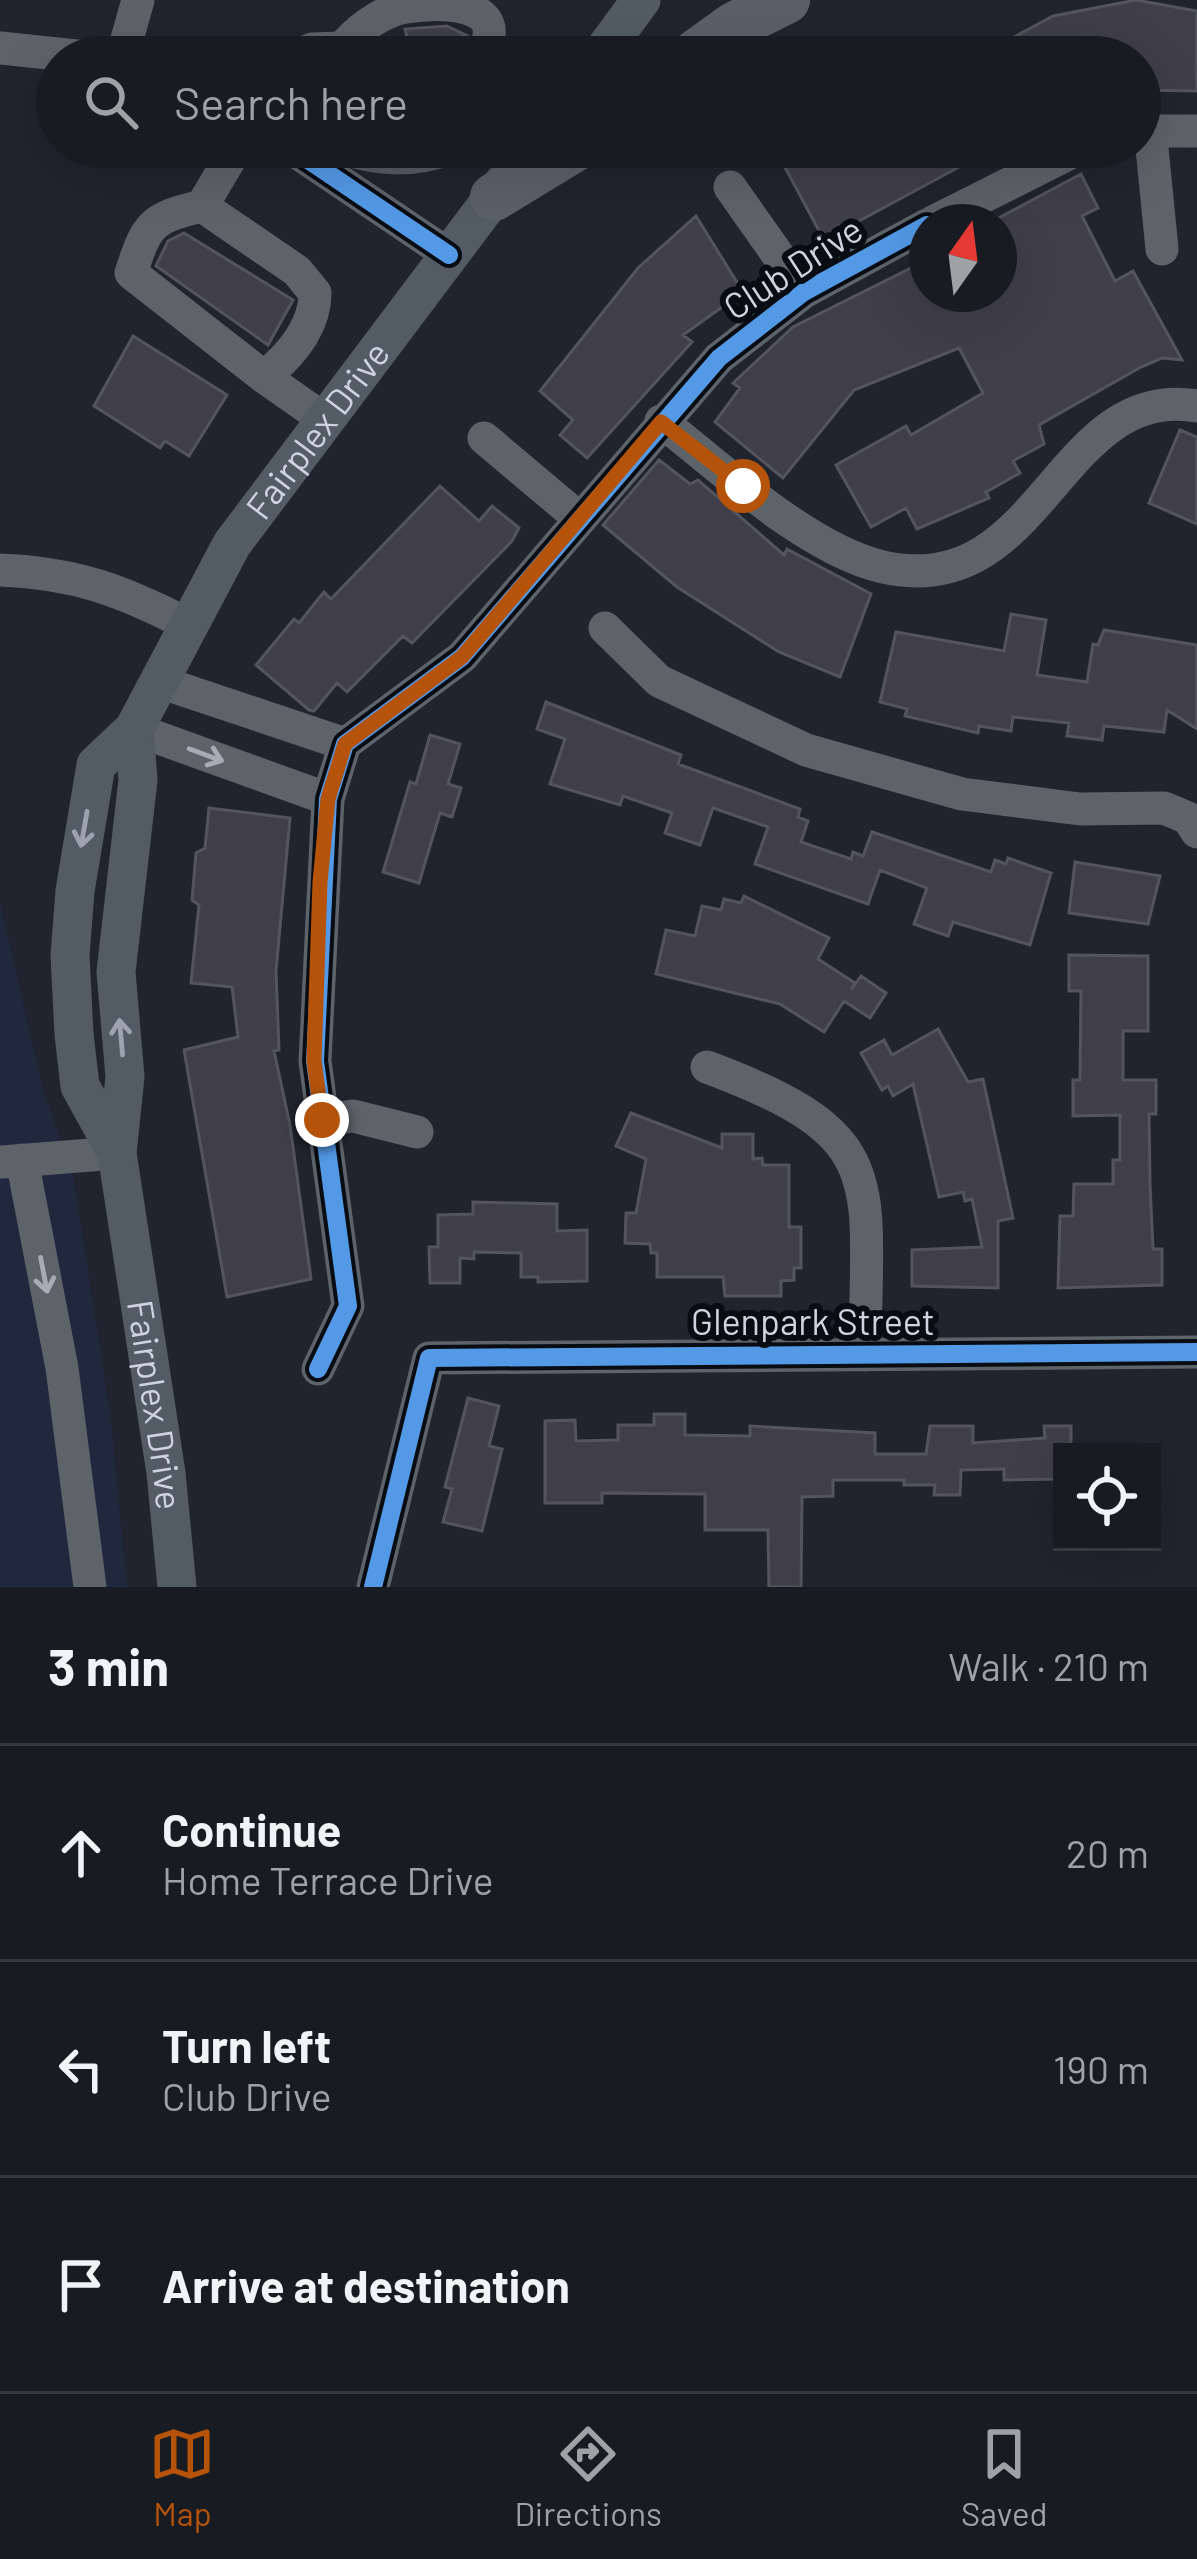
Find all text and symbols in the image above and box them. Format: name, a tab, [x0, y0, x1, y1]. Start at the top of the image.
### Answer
search box	[36, 36, 1161, 168]
icon: search	[78, 69, 144, 135]
text: Search here	[174, 75, 408, 129]
north arrow	[909, 204, 1017, 312]
street label: Club Drive	[715, 206, 870, 327]
street label: Fairplex Drive	[236, 332, 397, 527]
route start	[716, 459, 770, 513]
one-way arrow	[187, 746, 224, 767]
one-way arrow	[72, 809, 95, 848]
one-way arrow	[109, 1018, 132, 1057]
route end	[295, 1093, 349, 1147]
one-way arrow	[34, 1255, 56, 1294]
street label: Fairplex Drive	[120, 1297, 192, 1512]
street label: Glenpark Street	[691, 1299, 935, 1342]
map controls	[1053, 1443, 1161, 1551]
button: locate	[1053, 1443, 1161, 1551]
text: 3 min	[48, 1635, 169, 1696]
text: Walk · 210 m	[948, 1642, 1149, 1689]
text: Continue	[162, 1802, 341, 1856]
icon: ahead	[48, 1820, 114, 1886]
text: 20 m	[1066, 1829, 1149, 1876]
text: Home Terrace Drive	[162, 1856, 493, 1903]
text: Turn left	[162, 2018, 331, 2072]
icon: left	[48, 2036, 114, 2102]
text: 190 m	[1053, 2045, 1149, 2092]
text: Club Drive	[162, 2072, 332, 2119]
icon: arrive	[48, 2252, 114, 2318]
text: Arrive at destination	[162, 2258, 570, 2312]
tab: Map	[149, 2421, 215, 2533]
tab: Directions	[514, 2421, 662, 2533]
tab: Saved	[961, 2421, 1048, 2533]

